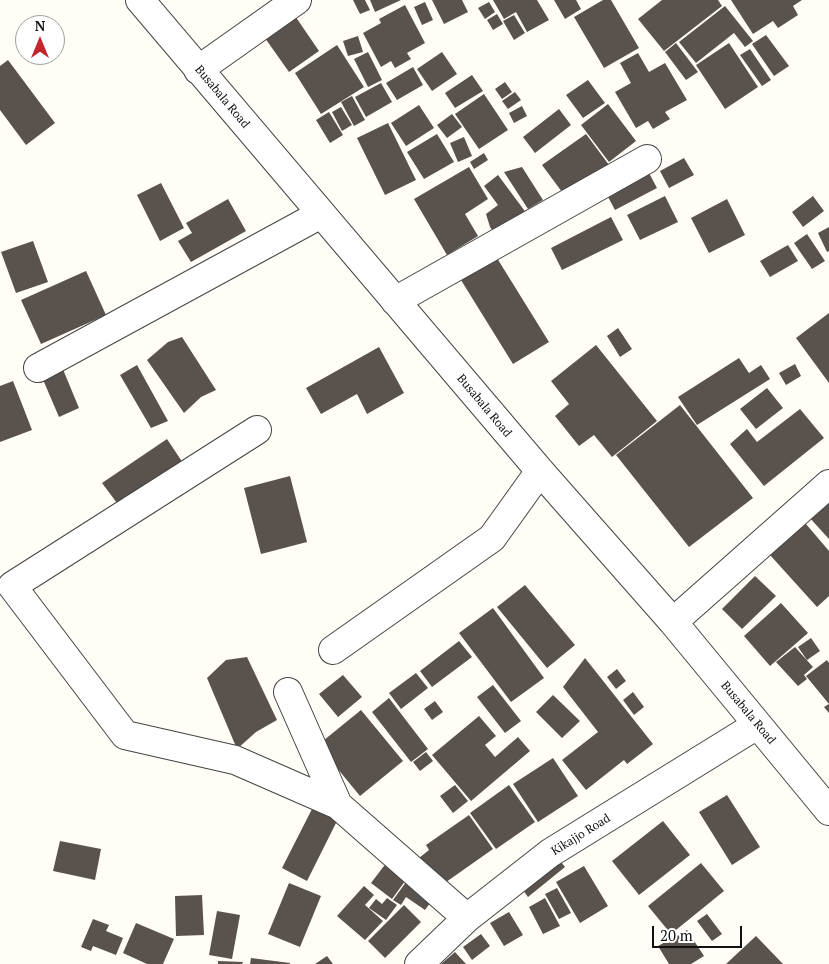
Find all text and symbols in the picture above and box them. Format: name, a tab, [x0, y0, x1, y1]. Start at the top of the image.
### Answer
north arrow	[15, 15, 65, 65]
text: N	[35, 16, 45, 35]
street label: Busabala Road	[192, 63, 252, 131]
street label: Busabala Road	[454, 372, 514, 440]
street label: Busabala Road	[718, 679, 778, 747]
street label: Kikajjo Road	[549, 811, 613, 859]
scale bar	[654, 916, 744, 948]
text: 20 m	[660, 925, 693, 945]

